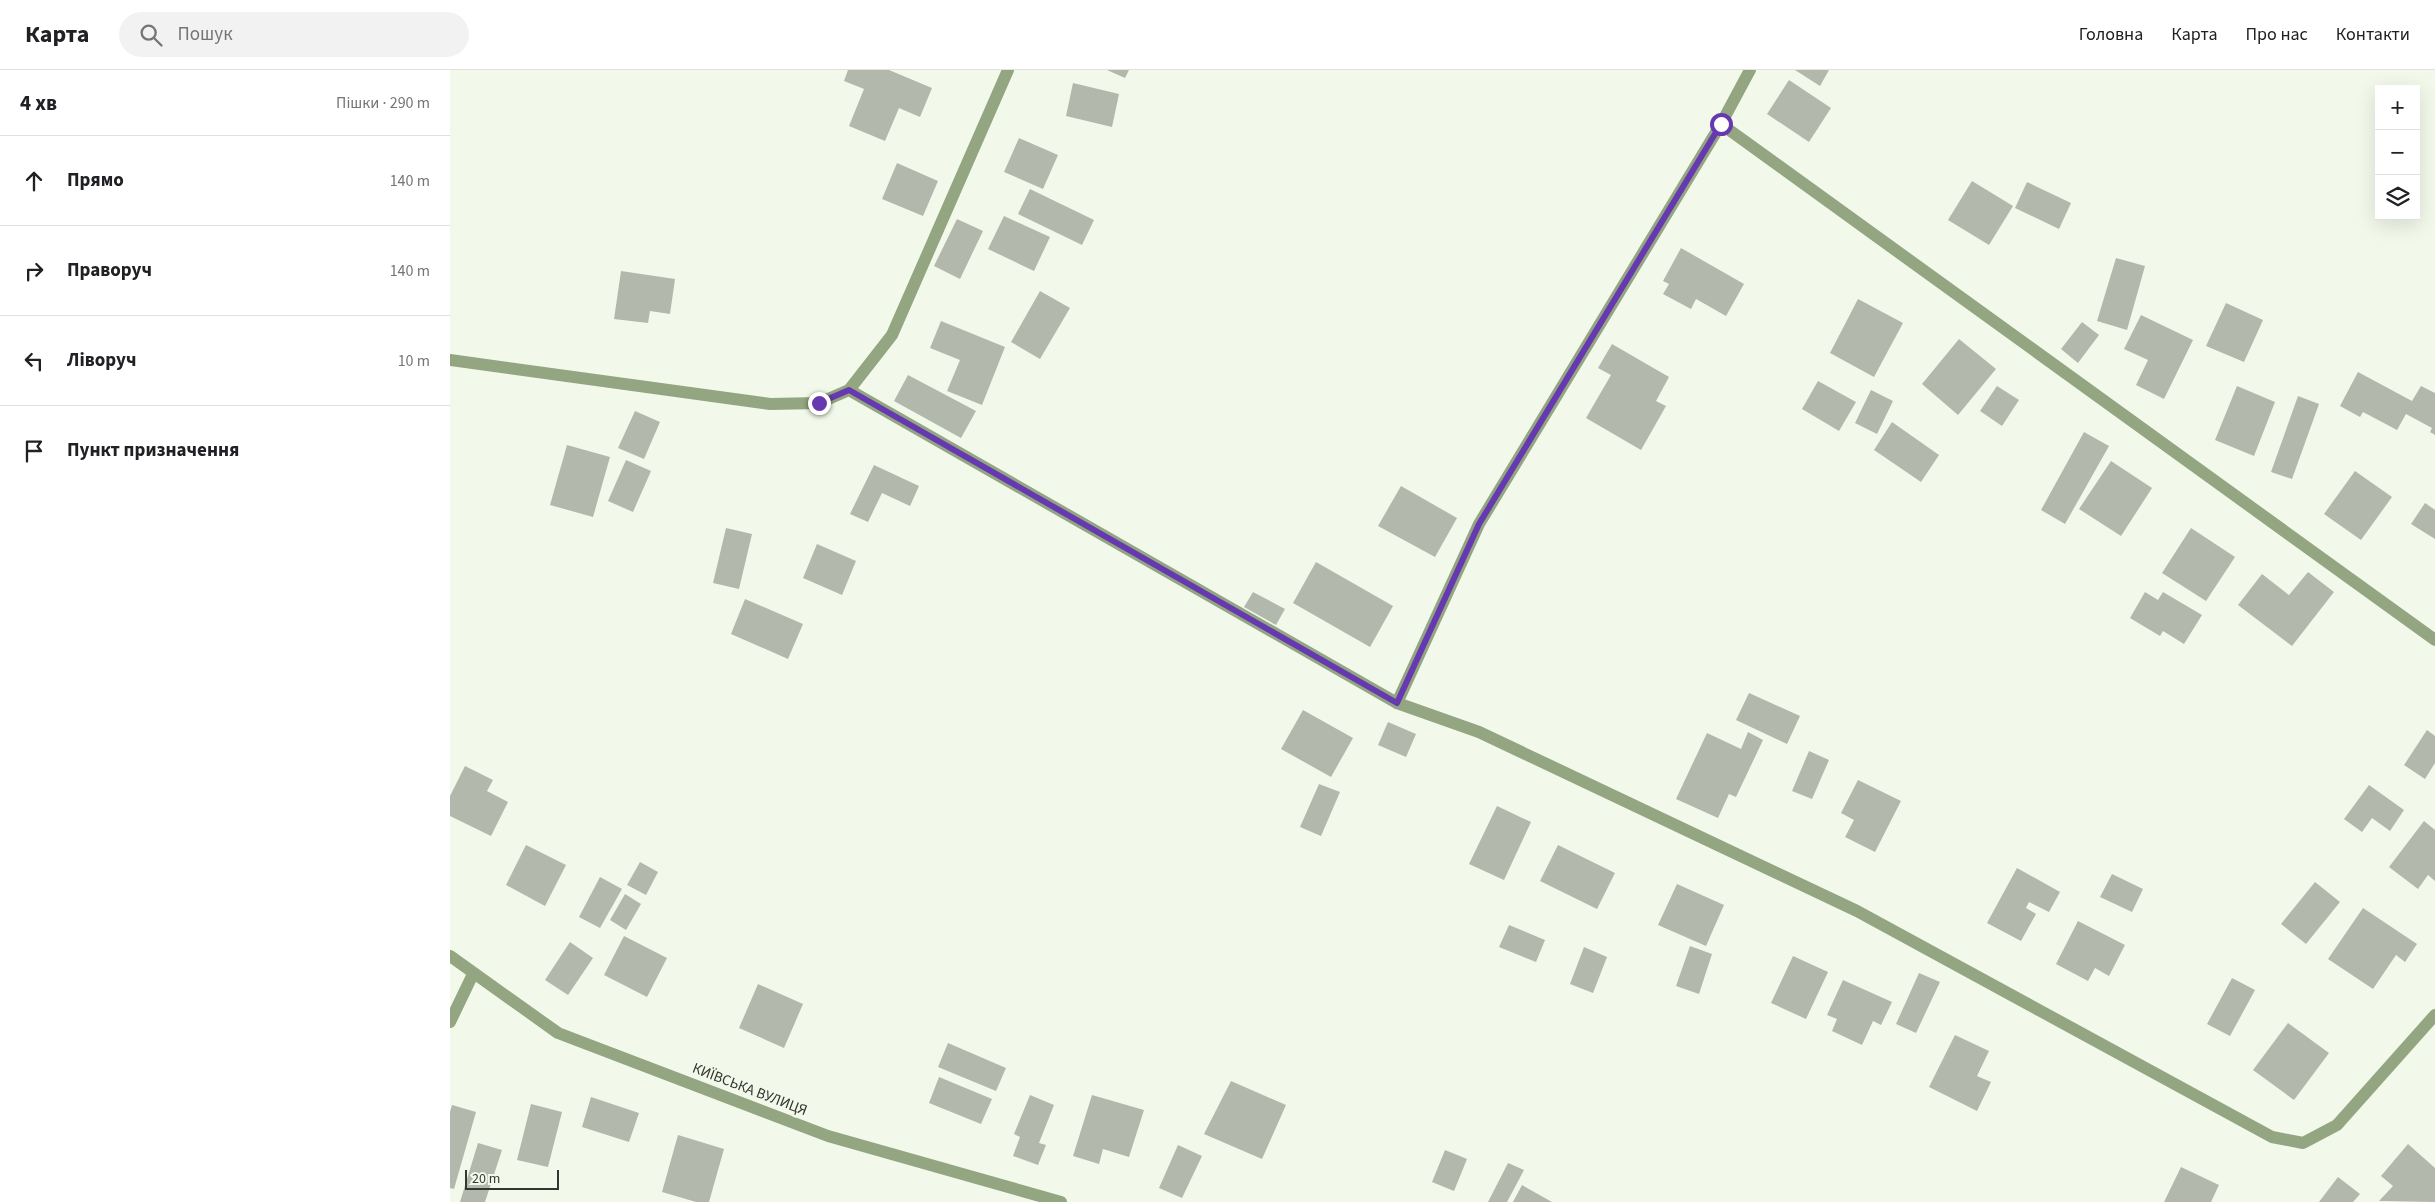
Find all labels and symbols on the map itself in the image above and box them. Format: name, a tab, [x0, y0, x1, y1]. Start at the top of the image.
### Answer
route start	[1710, 113, 1733, 136]
route end	[808, 392, 831, 415]
street label: КИЇВСЬКА ВУЛИЦЯ	[689, 1058, 810, 1121]
scale bar	[465, 1167, 559, 1190]

